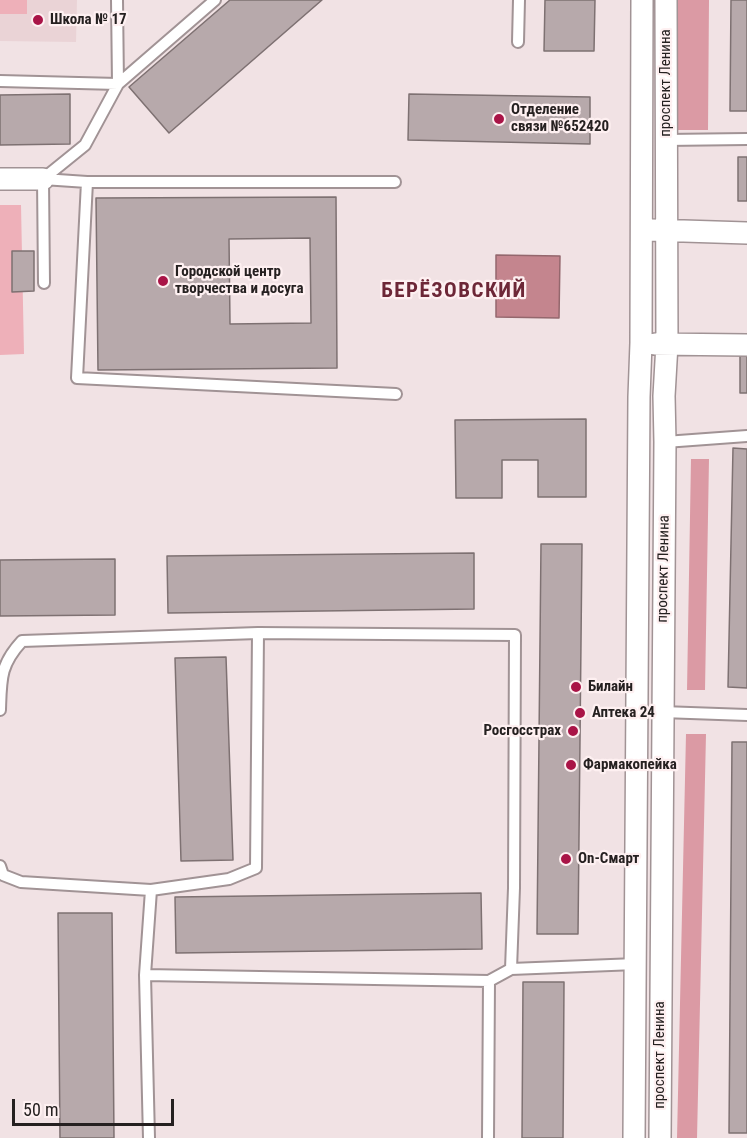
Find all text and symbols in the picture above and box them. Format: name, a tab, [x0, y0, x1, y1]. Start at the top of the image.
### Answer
place label: Школа № 17	[50, 11, 127, 29]
marker: Школа № 17	[31, 13, 45, 27]
street label: проспект Ленина	[657, 29, 675, 137]
place label: Отделение связи №652420	[511, 101, 609, 136]
marker: Отделение связи №652420	[492, 112, 506, 126]
place label: Городской центр творчества и досуга	[175, 263, 303, 298]
marker: Городской центр творчества и досуга	[156, 274, 170, 288]
district label: БЕРЁЗОВСКИЙ	[381, 279, 527, 305]
street label: проспект Ленина	[654, 515, 674, 623]
place label: Билайн	[588, 678, 633, 696]
marker: Билайн	[569, 680, 583, 694]
place label: Аптека 24	[592, 704, 655, 722]
marker: Аптека 24	[573, 706, 587, 720]
place label: Росгосстрах	[483, 722, 561, 740]
marker: Росгосстрах	[566, 724, 580, 738]
place label: Фармакопейка	[583, 756, 677, 774]
marker: Фармакопейка	[564, 758, 578, 772]
place label: On-Смарт	[578, 850, 639, 868]
marker: On-Смарт	[559, 852, 573, 866]
street label: проспект Ленина	[651, 1001, 669, 1109]
scale bar	[15, 1087, 177, 1125]
text: 50 m	[23, 1099, 58, 1120]

